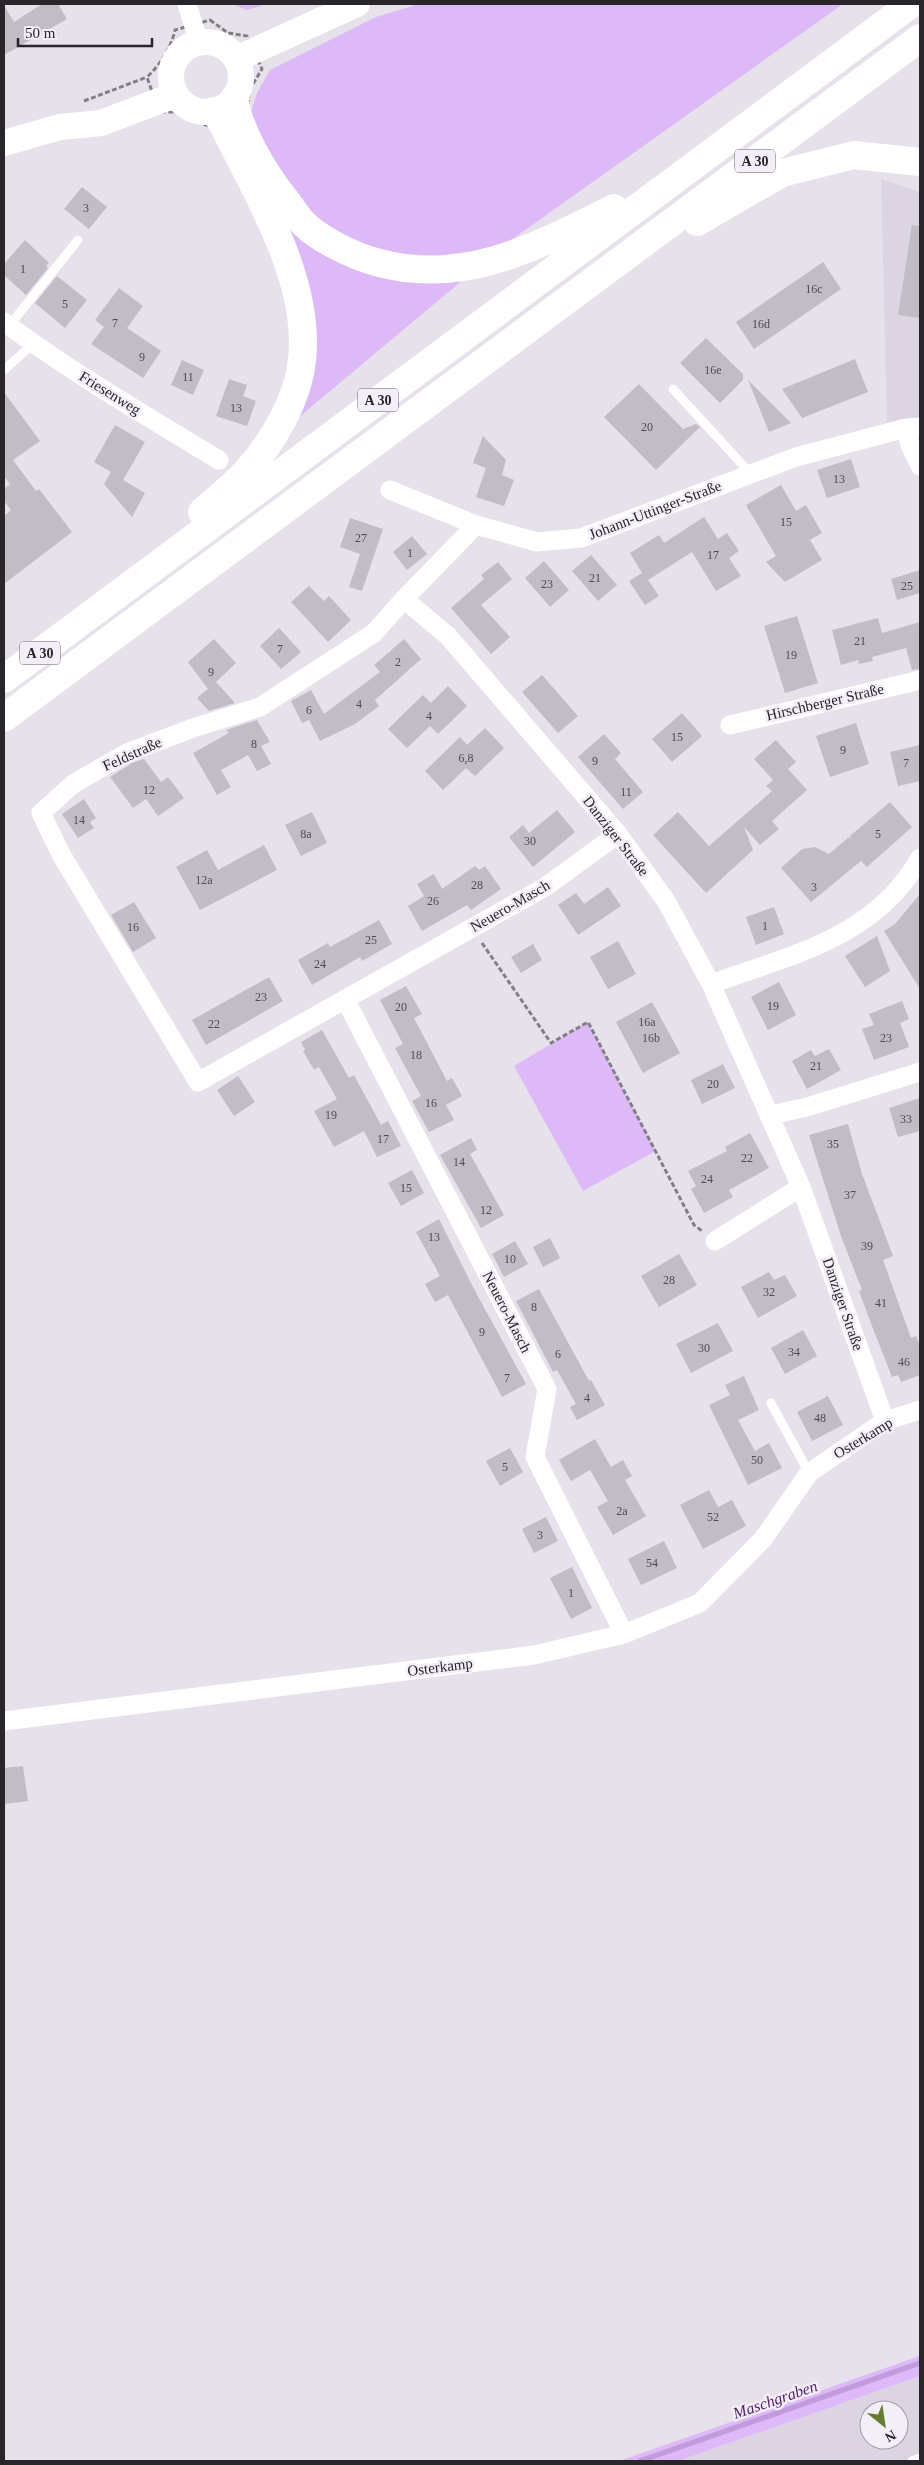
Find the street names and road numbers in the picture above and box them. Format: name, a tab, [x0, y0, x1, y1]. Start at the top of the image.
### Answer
road number: A 30	[735, 150, 775, 172]
street label: Friesenweg	[76, 368, 144, 418]
road number: A 30	[358, 388, 398, 412]
street label: Johann-Uttinger-Straße	[587, 477, 724, 543]
road number: A 30	[20, 641, 60, 664]
street label: Hirschberger Straße	[765, 681, 886, 723]
street label: Feldstraße	[100, 734, 164, 774]
street label: Danziger Straße	[580, 793, 652, 879]
street label: Neuero-Masch	[467, 877, 553, 935]
street label: Danziger Straße	[820, 1256, 866, 1353]
street label: Neuero-Masch	[480, 1269, 535, 1356]
street label: Osterkamp	[831, 1414, 895, 1462]
street label: Osterkamp	[406, 1655, 474, 1679]

